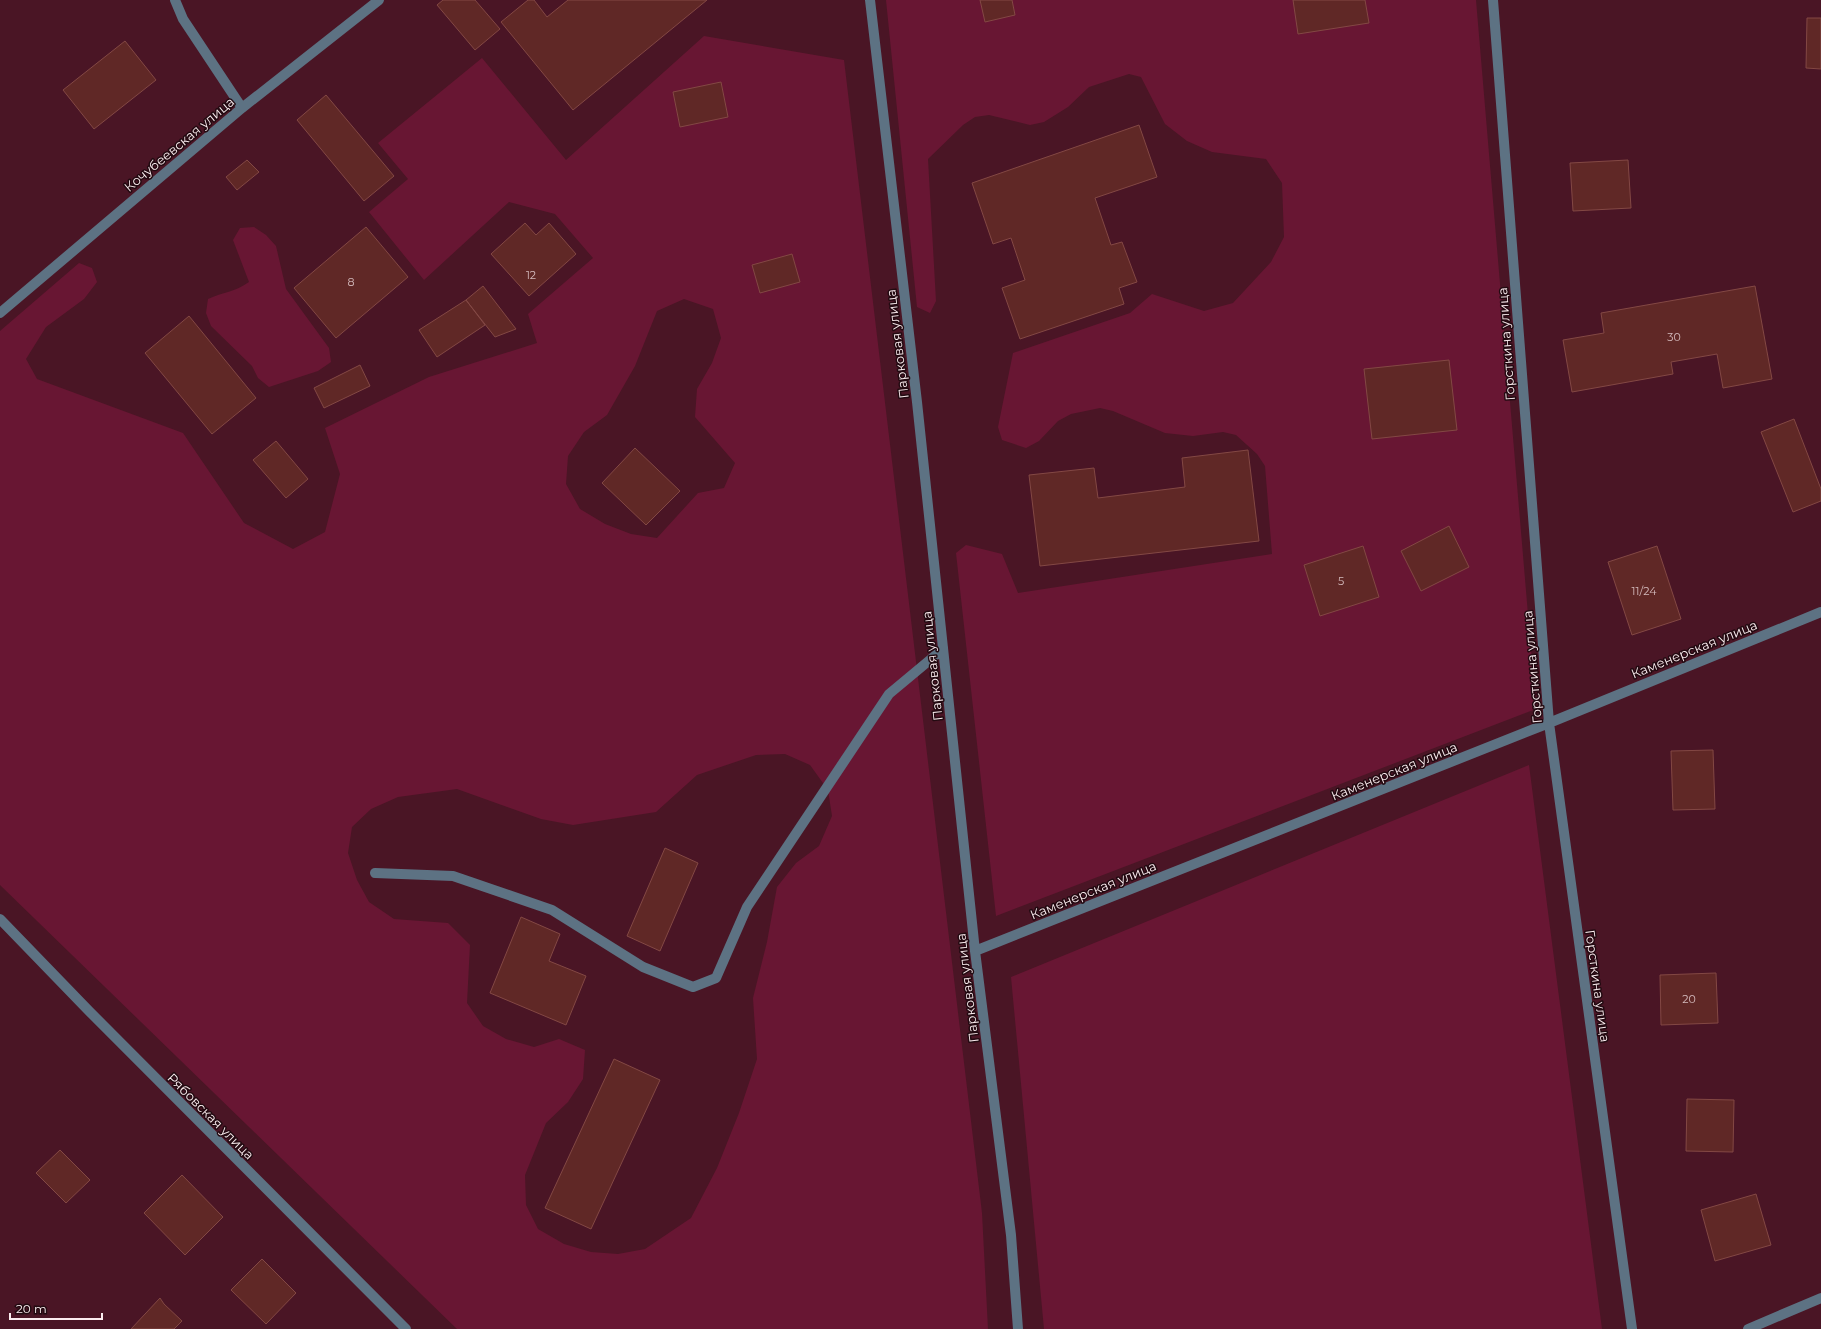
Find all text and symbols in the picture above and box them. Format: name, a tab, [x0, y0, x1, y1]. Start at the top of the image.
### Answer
street label: Кочубеевская улица	[121, 93, 237, 195]
house number: 12	[526, 268, 536, 282]
house number: 8	[347, 275, 355, 289]
street label: Горсткина улица	[1494, 287, 1518, 401]
street label: Парковая улица	[882, 288, 912, 400]
house number: 30	[1667, 330, 1681, 344]
house number: 5	[1338, 574, 1344, 588]
house number: 11/24	[1632, 584, 1657, 598]
street label: Парковая улица	[918, 610, 946, 722]
street label: Горсткина улица	[1519, 610, 1545, 724]
street label: Каменерская улица	[1629, 616, 1759, 682]
street label: Каменерская улица	[1329, 738, 1459, 804]
street label: Каменерская улица	[1028, 857, 1158, 923]
street label: Горсткина улица	[1582, 929, 1614, 1043]
street label: Парковая улица	[952, 932, 982, 1044]
house number: 20	[1682, 992, 1696, 1006]
street label: Рябовская улица	[164, 1069, 258, 1163]
scale bar	[10, 1295, 102, 1321]
text: 20 m	[16, 1301, 47, 1316]

